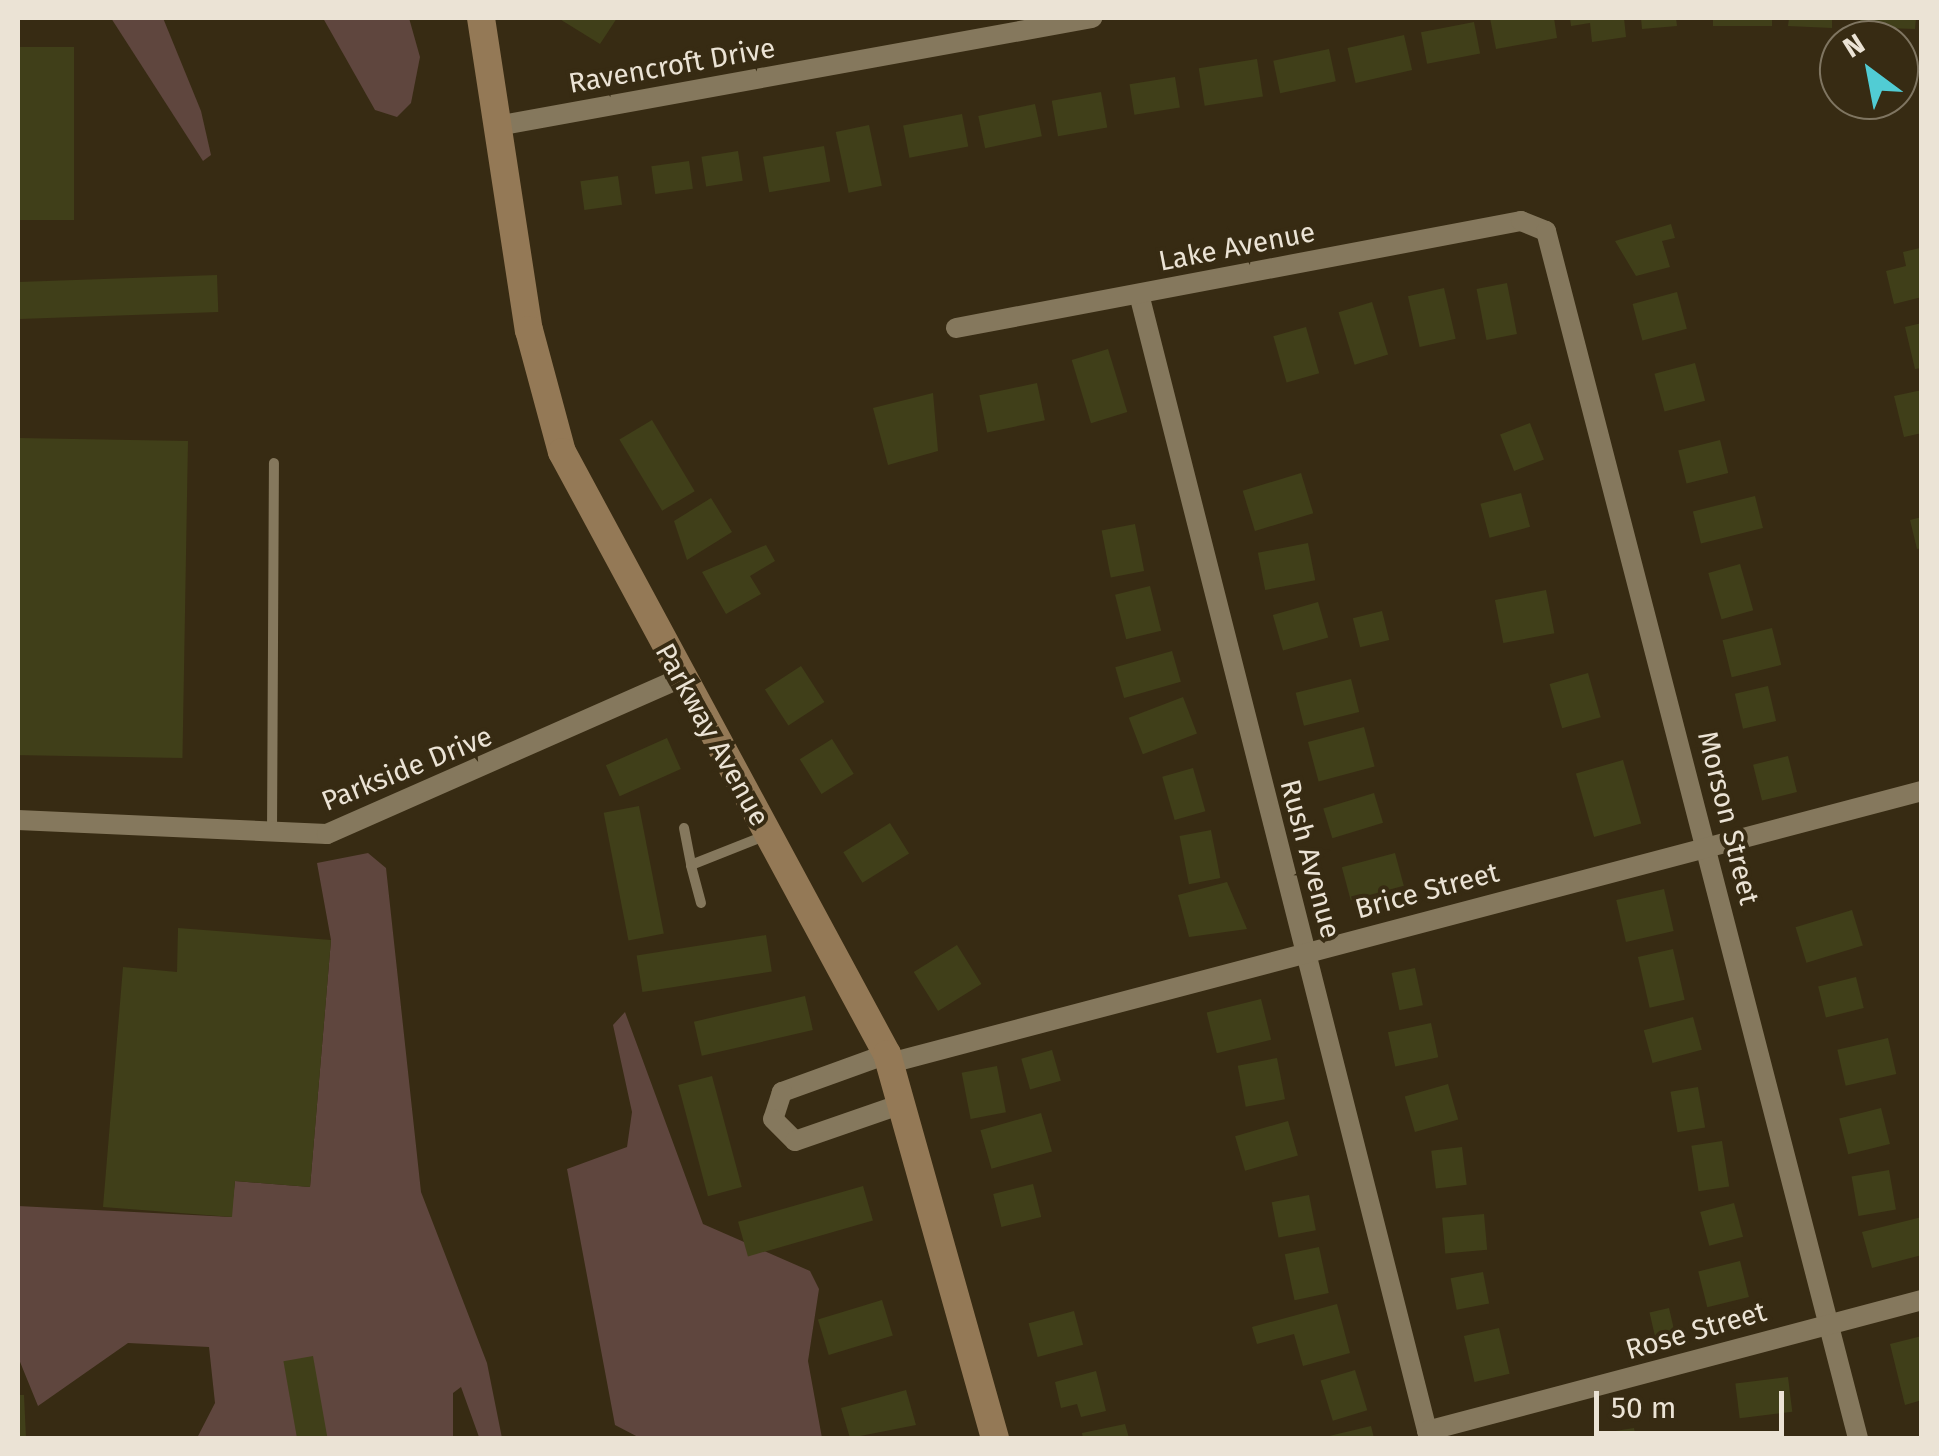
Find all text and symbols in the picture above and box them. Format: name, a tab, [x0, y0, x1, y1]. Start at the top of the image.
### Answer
north arrow	[1819, 20, 1919, 120]
text: N	[1837, 27, 1871, 65]
street label: Ravencroft Drive	[566, 31, 778, 101]
street label: Lake Avenue	[1156, 215, 1318, 279]
street label: Parkway Avenue	[648, 638, 776, 832]
street label: Parkside Drive	[317, 720, 497, 818]
street label: Morson Street	[1690, 728, 1766, 908]
street label: Rush Avenue	[1273, 776, 1347, 942]
street label: Brice Street	[1352, 856, 1502, 926]
street label: Rose Street	[1622, 1295, 1770, 1367]
scale bar	[1599, 1371, 1789, 1433]
text: 50 m	[1611, 1390, 1676, 1426]

